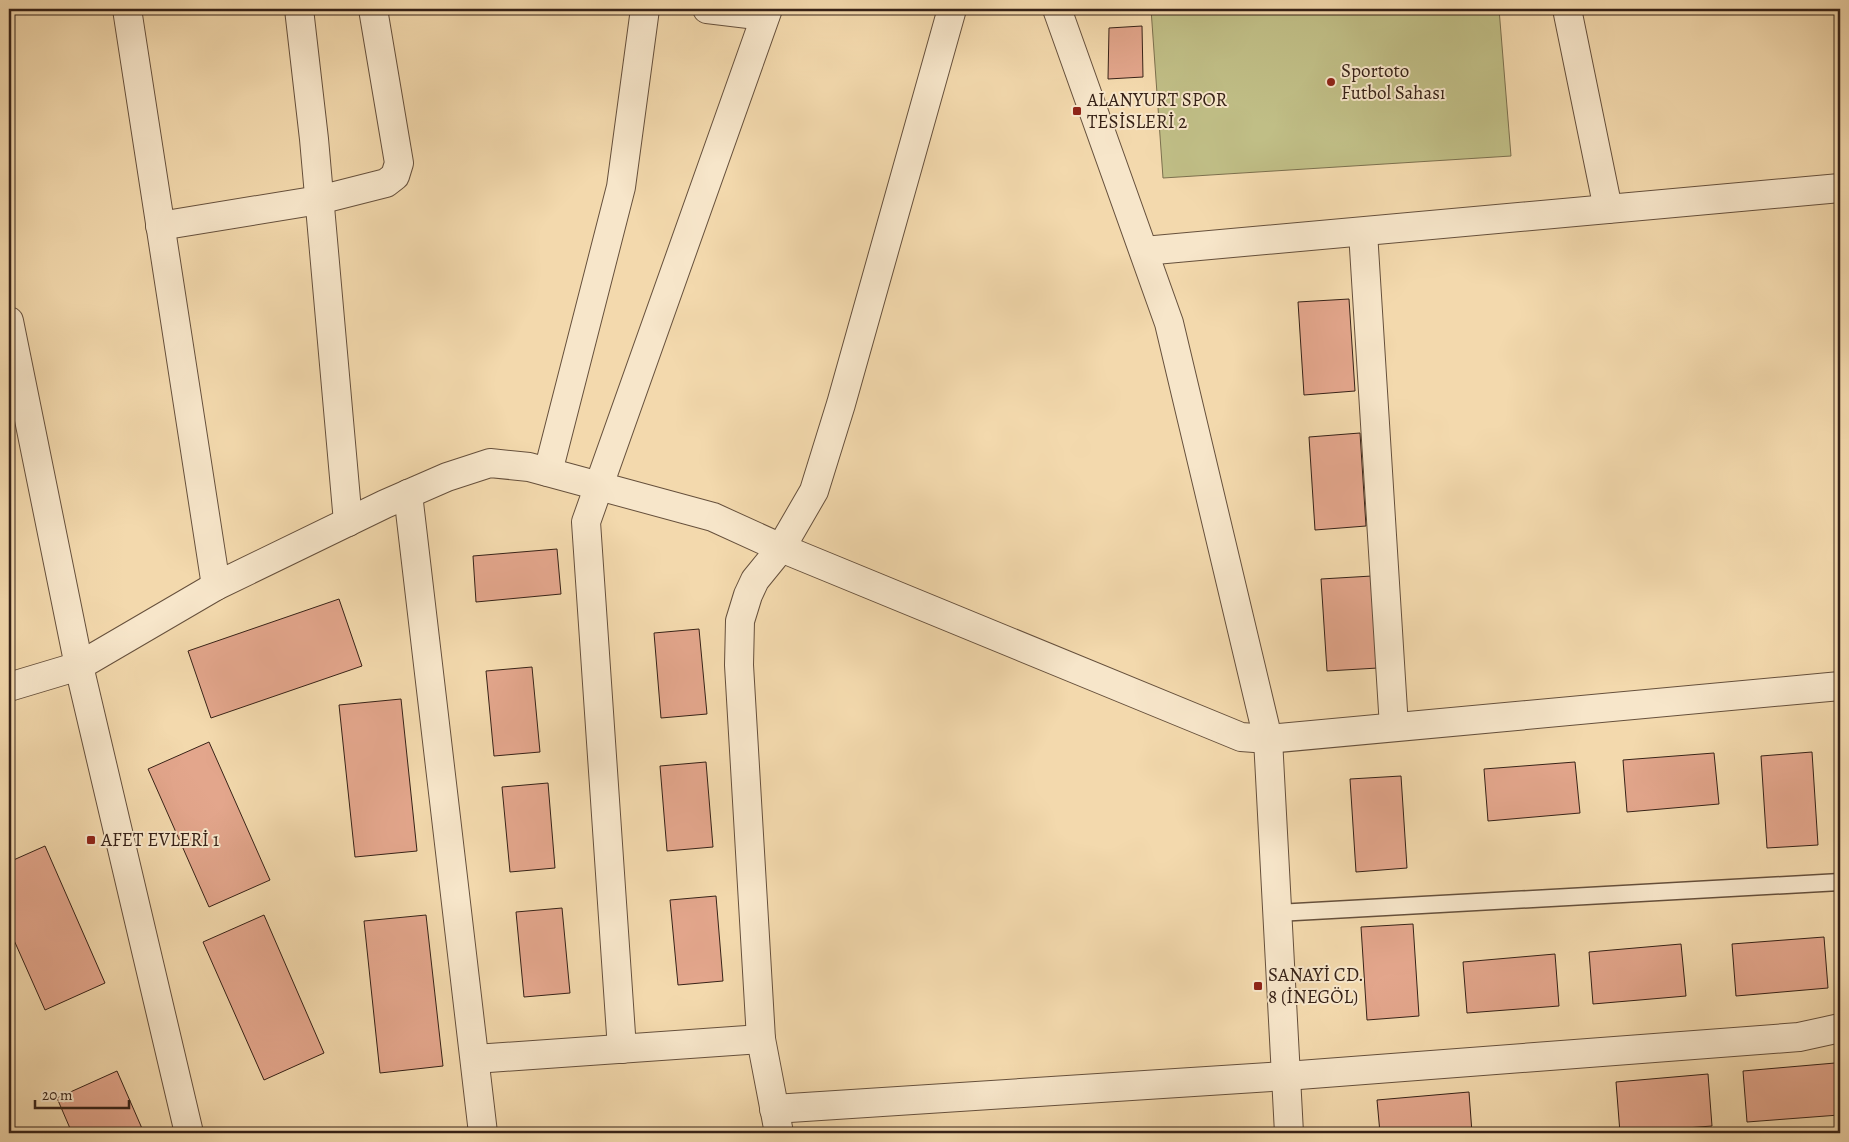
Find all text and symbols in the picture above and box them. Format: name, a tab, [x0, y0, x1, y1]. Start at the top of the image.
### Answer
place label: Sportoto Futbol Sahası	[1341, 58, 1445, 106]
marker: Sportoto Futbol Sahası	[1325, 76, 1337, 88]
place label: ALANYURT SPOR TESİSLERİ 2	[1086, 87, 1228, 135]
marker: ALANYURT SPOR TESİSLERİ 2	[1071, 105, 1083, 117]
place label: AFET EVLERİ 1	[100, 827, 220, 853]
marker: AFET EVLERİ 1	[85, 834, 97, 846]
place label: SANAYİ CD. 8 (İNEGÖL)	[1268, 962, 1364, 1010]
marker: SANAYİ CD. 8 (İNEGÖL)	[1252, 980, 1264, 992]
scale bar	[35, 1077, 129, 1109]
text: 20 m	[42, 1085, 73, 1105]

